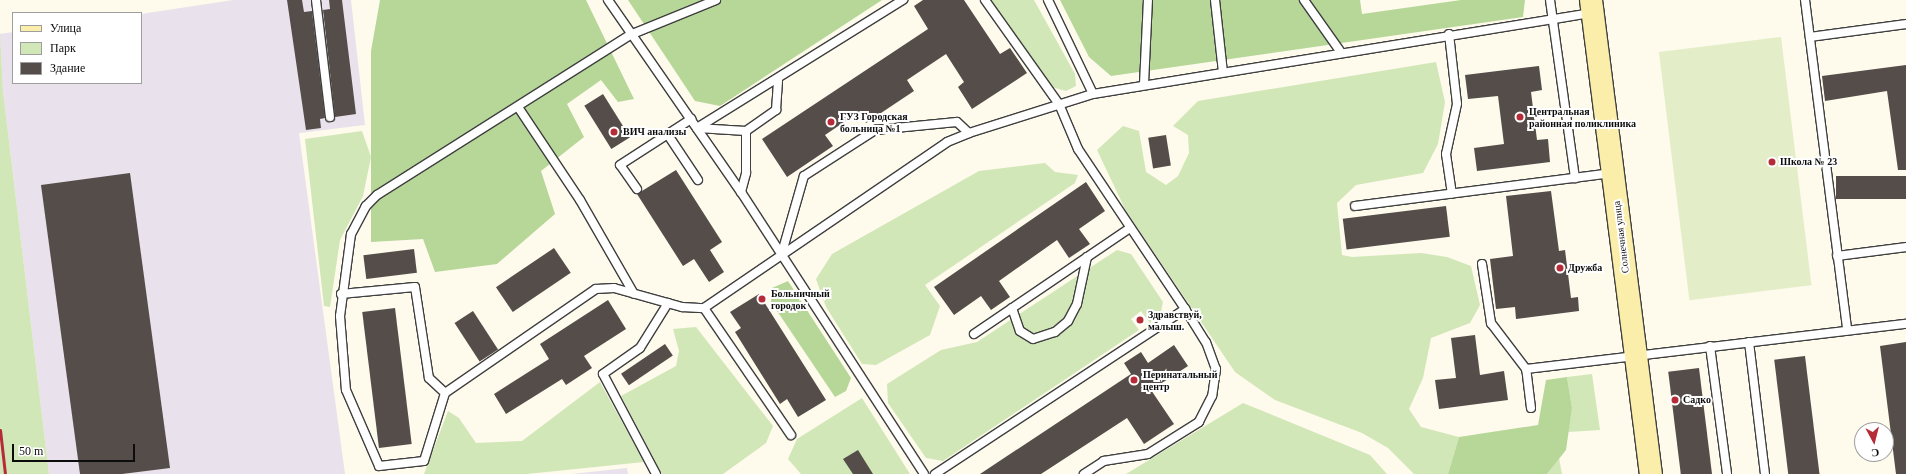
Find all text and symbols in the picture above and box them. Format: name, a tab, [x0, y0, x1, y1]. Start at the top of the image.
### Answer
legend	[12, 12, 142, 84]
text: Улица	[50, 21, 81, 35]
text: Парк	[50, 41, 76, 55]
text: Здание	[50, 61, 85, 75]
place label: Центральная районная поликлиника	[1529, 105, 1636, 128]
place label: ГУЗ Городская больница №1	[840, 110, 908, 134]
marker: Центральная районная поликлиника	[1514, 111, 1526, 123]
marker: ГУЗ Городская больница №1	[825, 116, 837, 128]
marker: ВИЧ анализы	[608, 126, 620, 138]
place label: ВИЧ анализы	[623, 126, 686, 138]
place label: Школа № 23	[1780, 156, 1837, 168]
marker: Школа № 23	[1767, 157, 1777, 167]
street label: Солнечная улица	[1611, 200, 1631, 274]
place label: Дружба	[1568, 262, 1602, 274]
marker: Дружба	[1555, 263, 1565, 273]
place label: Больничный городок	[771, 287, 830, 310]
marker: Больничный городок	[756, 293, 768, 305]
place label: Здравствуй, малыш.	[1148, 308, 1202, 332]
marker: Здравствуй, малыш.	[1135, 315, 1145, 325]
place label: Перинатальный центр	[1143, 368, 1217, 392]
marker: Перинатальный центр	[1128, 374, 1140, 386]
place label: Садко	[1683, 394, 1711, 406]
marker: Садко	[1670, 395, 1680, 405]
north arrow	[1854, 422, 1894, 462]
scale bar	[14, 436, 137, 462]
text: 50 m	[19, 444, 43, 458]
text: С	[1871, 446, 1880, 459]

